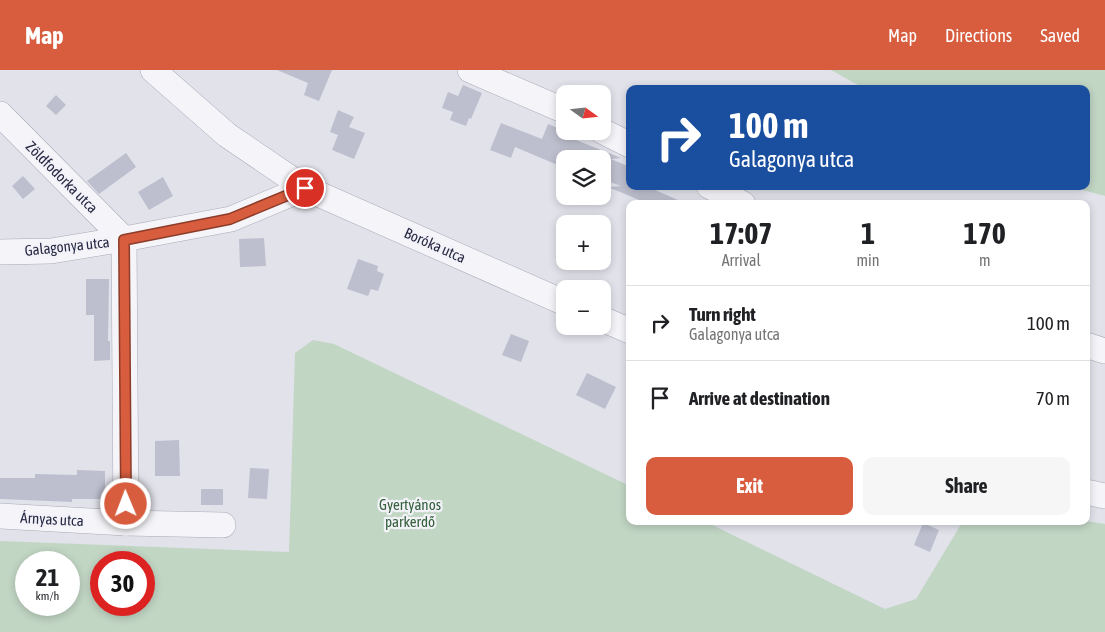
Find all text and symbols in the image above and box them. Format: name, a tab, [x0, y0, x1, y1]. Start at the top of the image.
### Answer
text: Map	[25, 22, 64, 49]
text: Map	[888, 25, 917, 46]
text: Directions	[945, 25, 1012, 46]
text: Saved	[1040, 25, 1080, 46]
north arrow	[556, 85, 611, 140]
map controls	[556, 85, 611, 335]
icon: right	[646, 105, 711, 170]
text: 100 m	[729, 105, 808, 145]
street label: Zöldfodorka utca	[23, 138, 101, 216]
text: Galagonya utca	[729, 146, 854, 172]
button: layers	[556, 150, 611, 205]
pin	[284, 167, 326, 209]
icon: arrive	[291, 174, 319, 202]
button: +	[556, 215, 611, 270]
text: 17:07	[710, 216, 772, 250]
text: 1	[861, 216, 875, 250]
text: 170	[964, 216, 1006, 250]
street label: Boróka utca	[402, 224, 468, 266]
street label: Galagonya utca	[24, 233, 110, 259]
text: Arrival	[722, 251, 761, 269]
text: min	[857, 251, 880, 269]
text: m	[979, 251, 991, 269]
button: −	[556, 280, 611, 335]
text: Turn right	[689, 303, 756, 325]
icon: right	[646, 309, 674, 337]
text: 100 m	[1027, 312, 1070, 334]
text: Galagonya utca	[689, 325, 780, 343]
icon: arrive	[646, 384, 674, 412]
text: Arrive at destination	[689, 387, 830, 409]
text: 70 m	[1036, 387, 1070, 409]
button: Exit	[646, 457, 853, 515]
button: Share	[863, 457, 1070, 515]
position arrow	[99, 477, 151, 529]
park label: Gyertyános parkerdő	[379, 496, 441, 530]
street label: Árnyas utca	[20, 509, 84, 529]
speed limit sign: 30	[90, 551, 155, 616]
text: 21	[36, 563, 59, 591]
text: km/h	[36, 589, 59, 603]

